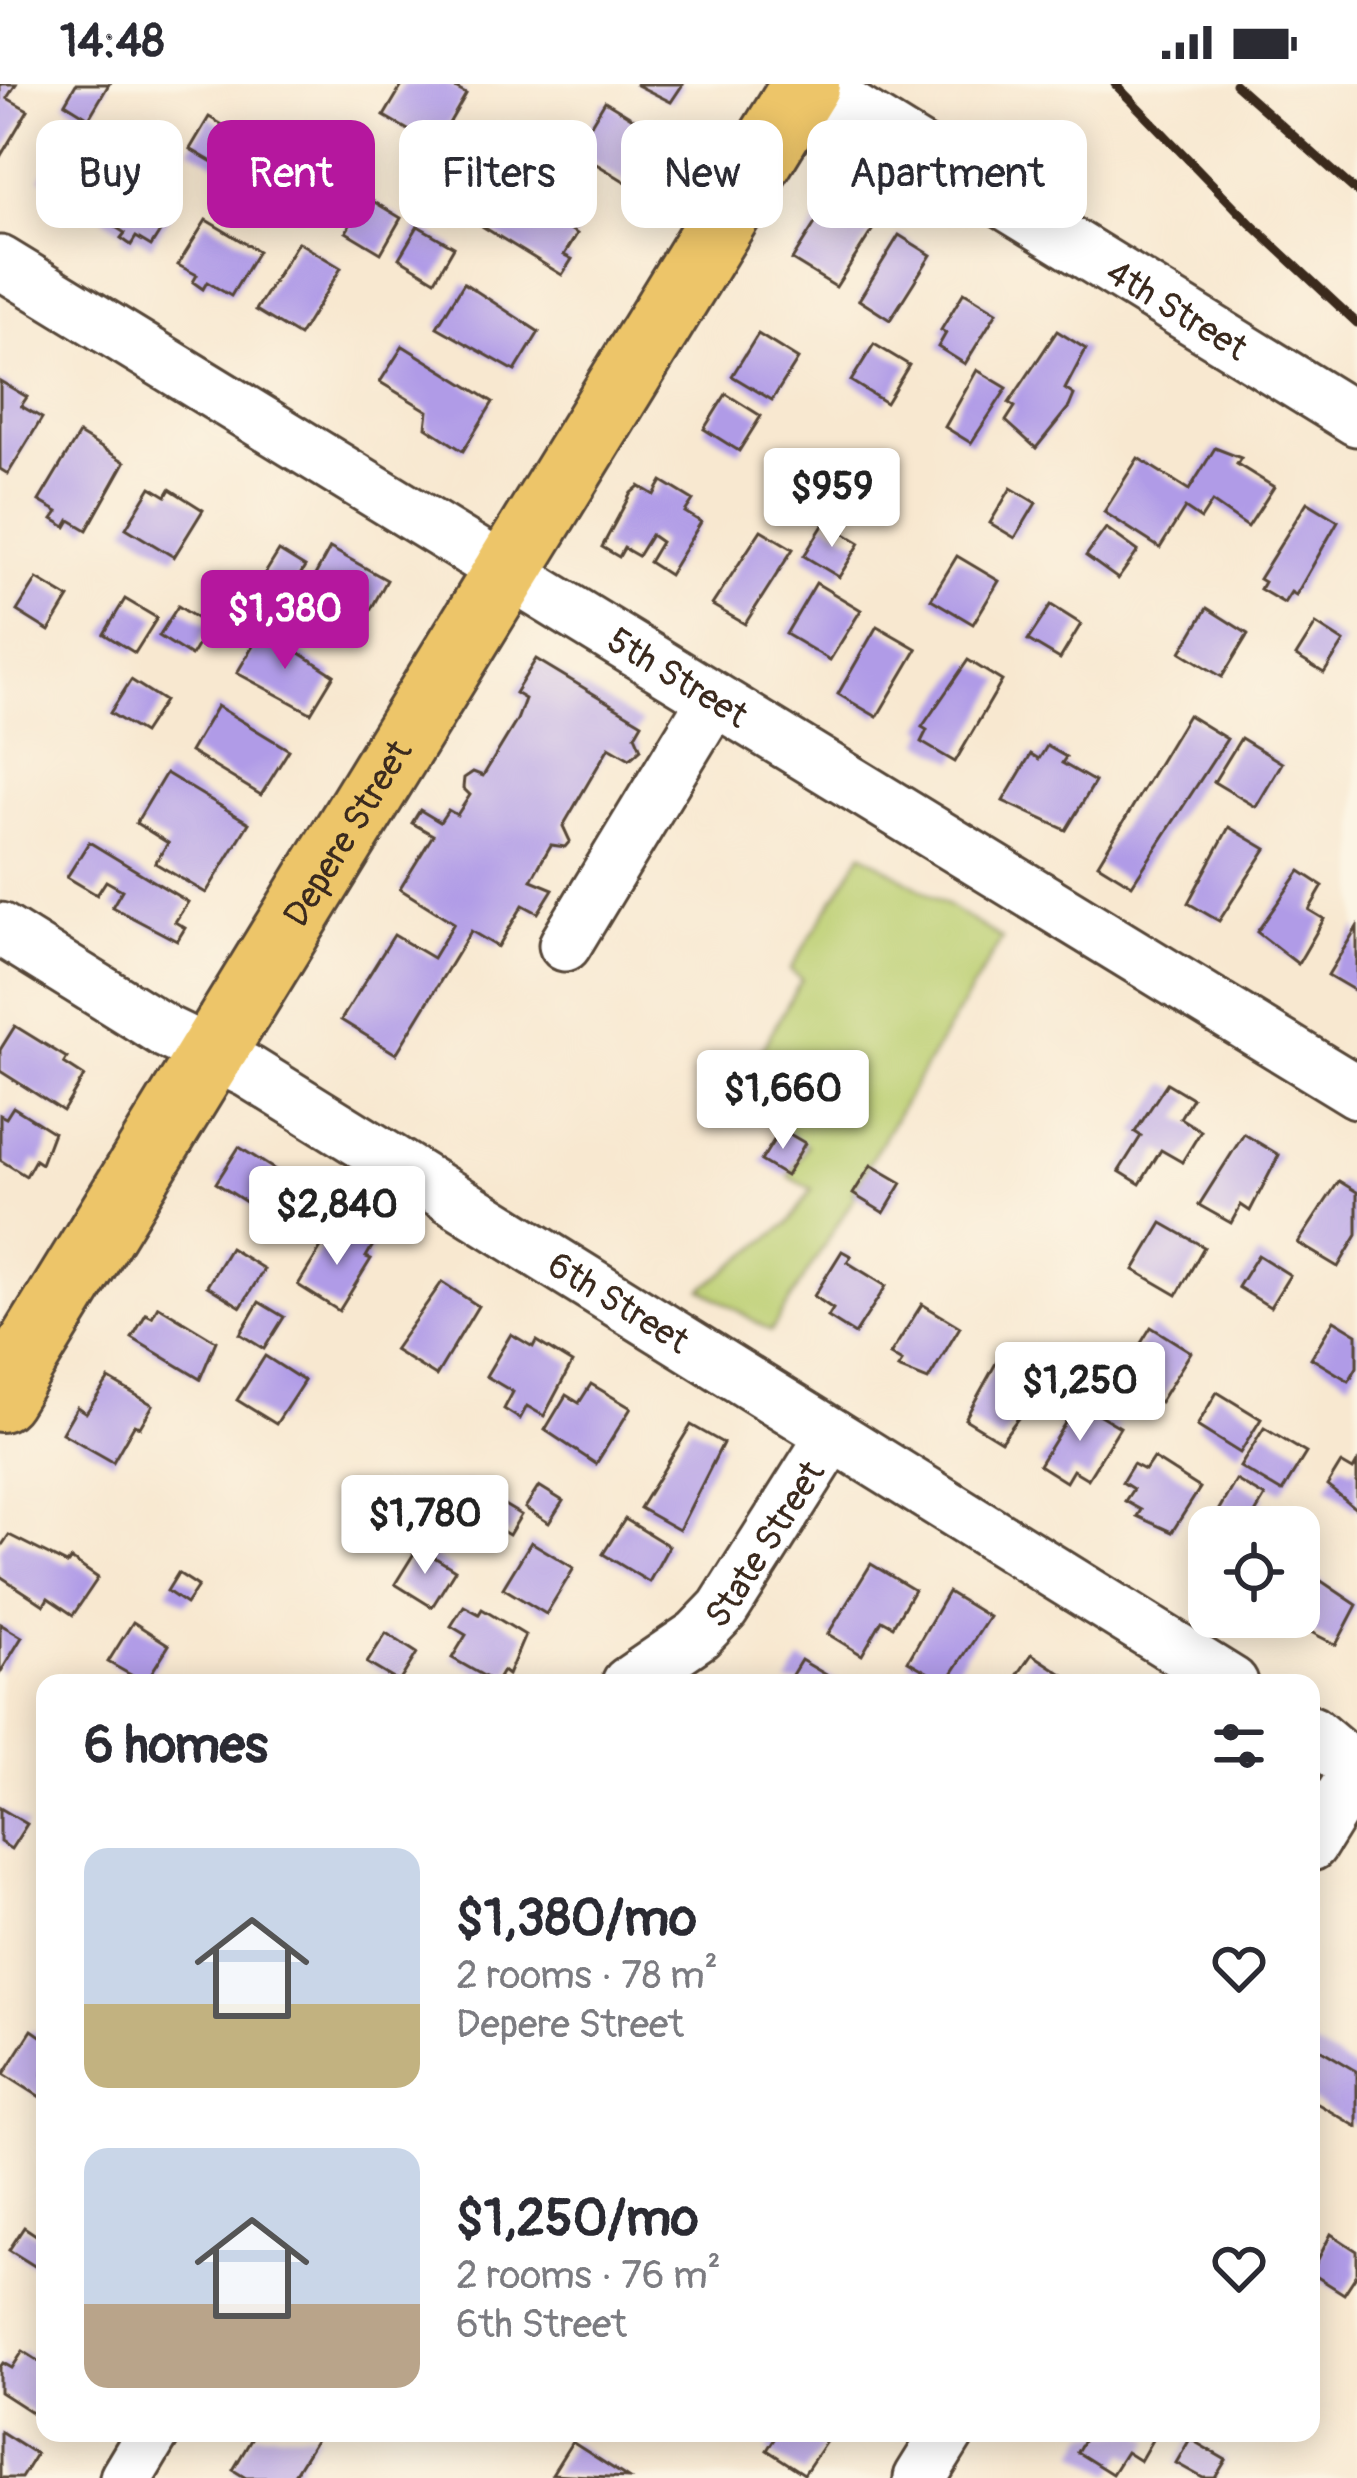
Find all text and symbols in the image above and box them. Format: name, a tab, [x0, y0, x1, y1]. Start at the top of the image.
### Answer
text: 14:48	[60, 14, 165, 70]
chip: Buy	[36, 120, 183, 228]
chip: Rent	[207, 120, 375, 228]
chip: Filters	[399, 120, 597, 228]
chip: New	[621, 120, 783, 228]
chip: Apartment	[807, 120, 1087, 228]
street label: 4th Street	[1097, 250, 1256, 371]
pin: $959	[761, 448, 903, 550]
text: $959	[791, 462, 873, 511]
pin: $1,380	[187, 570, 383, 672]
text: $1,380	[228, 584, 342, 633]
street label: 5th Street	[599, 618, 756, 738]
street label: Depere Street	[274, 732, 422, 935]
pin: $1,660	[685, 1050, 881, 1152]
text: $1,660	[724, 1064, 842, 1113]
pin: $2,840	[239, 1166, 435, 1268]
text: $2,840	[276, 1180, 398, 1229]
street label: 6th Street	[539, 1242, 697, 1364]
pin: $1,250	[982, 1342, 1178, 1444]
text: $1,250	[1022, 1356, 1138, 1405]
street label: State Street	[696, 1452, 835, 1638]
pin: $1,780	[327, 1475, 523, 1577]
text: $1,780	[368, 1489, 482, 1538]
map controls	[1188, 1506, 1320, 1638]
button: locate	[1188, 1506, 1320, 1638]
icon: filters	[1206, 1713, 1272, 1779]
text: 6 homes	[84, 1714, 268, 1778]
text: $1,380/mo	[456, 1887, 697, 1951]
icon: home	[180, 1896, 324, 2040]
icon: heart	[1206, 1935, 1272, 2001]
text: 2 rooms · 78 m²	[456, 1951, 718, 2000]
text: Depere Street	[456, 2000, 684, 2049]
text: $1,250/mo	[456, 2187, 699, 2251]
icon: home	[180, 2196, 324, 2340]
icon: heart	[1206, 2235, 1272, 2301]
text: 2 rooms · 76 m²	[456, 2251, 721, 2300]
text: 6th Street	[456, 2300, 627, 2349]

